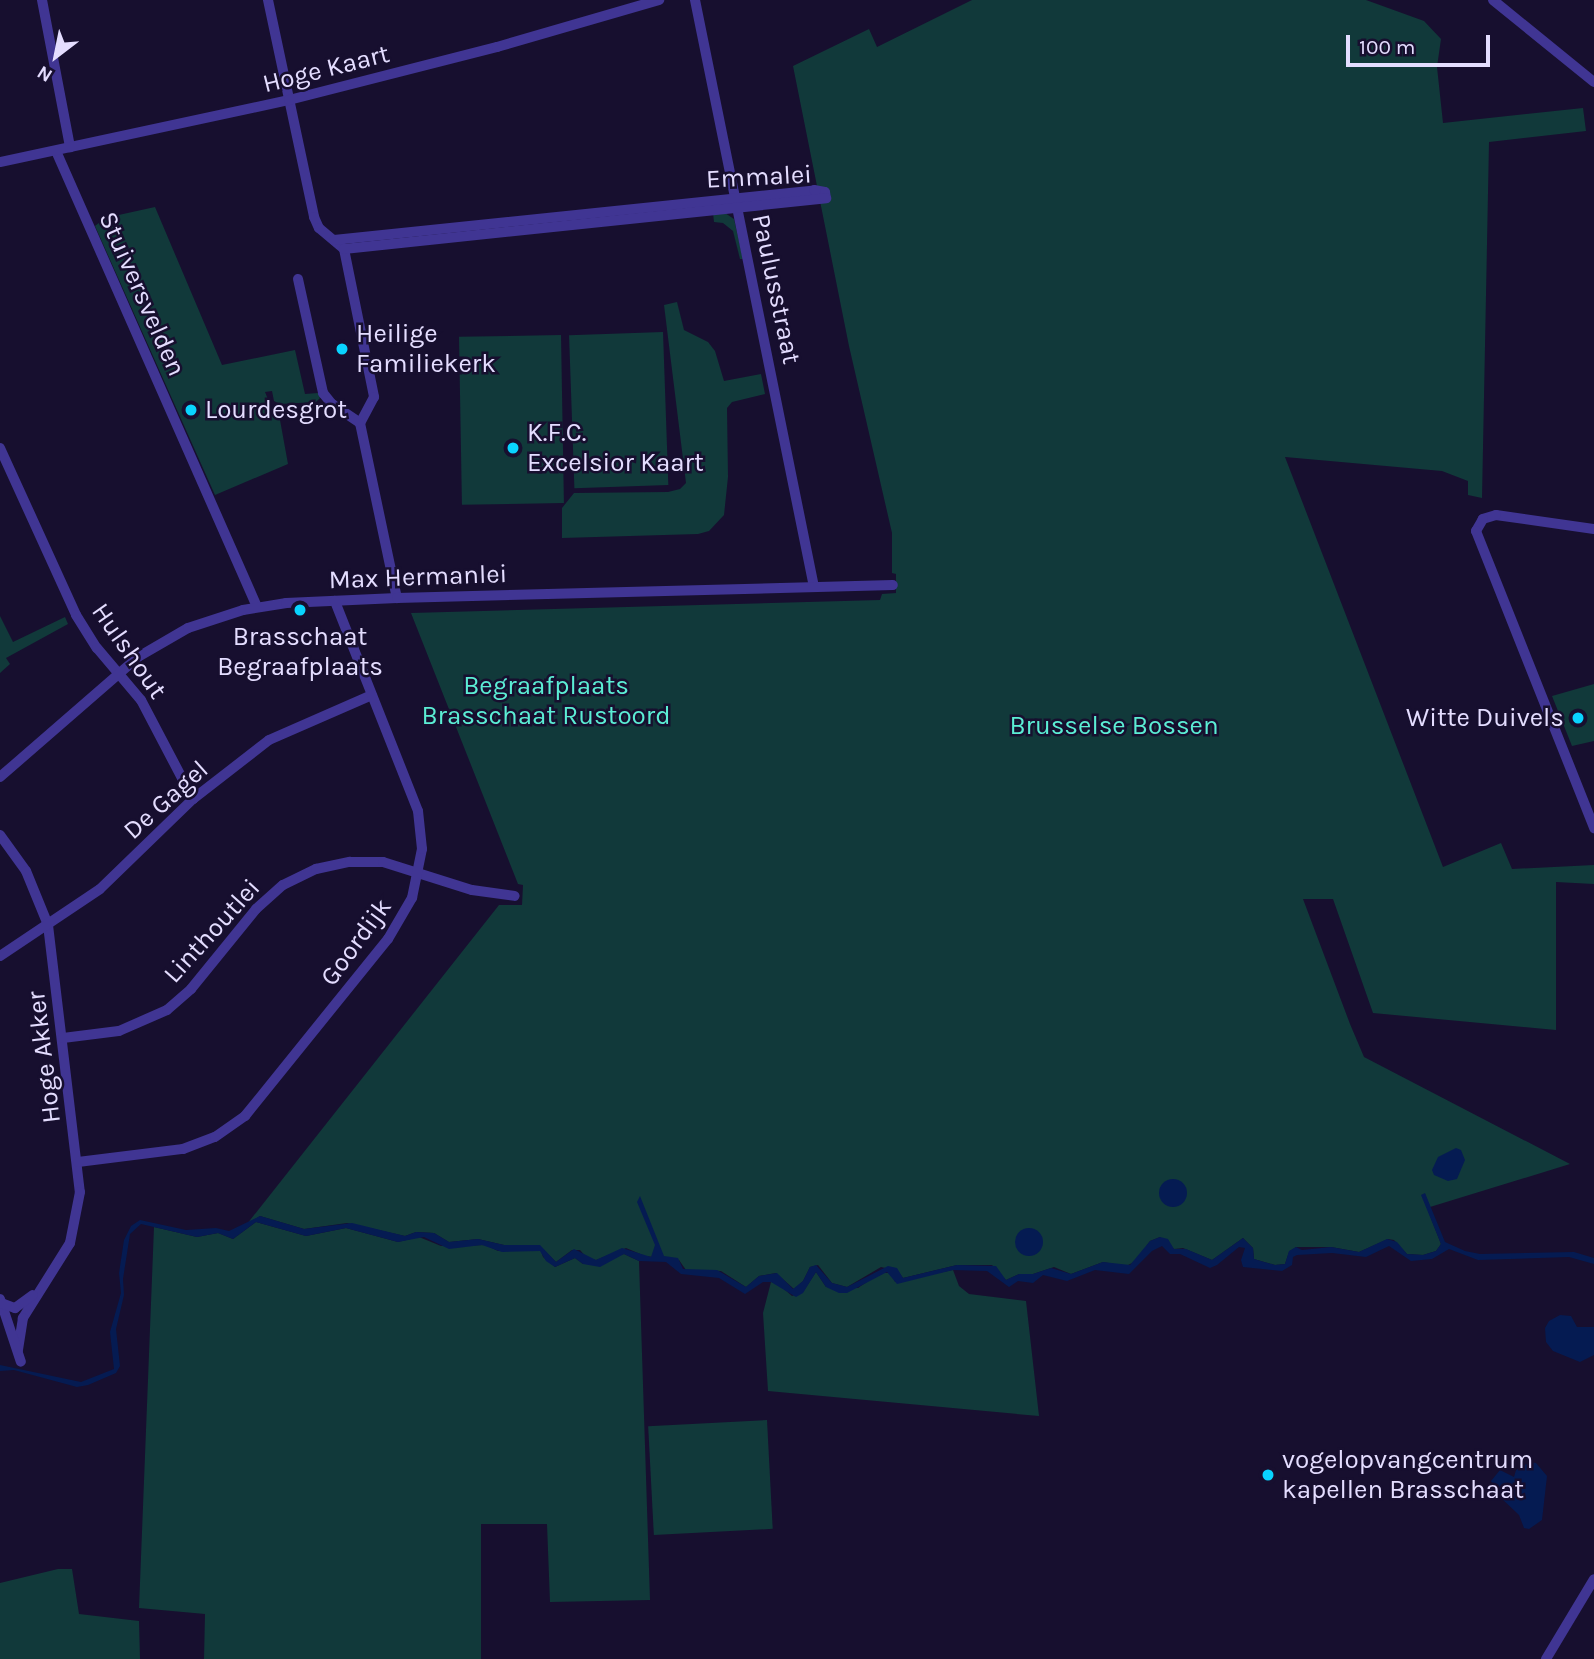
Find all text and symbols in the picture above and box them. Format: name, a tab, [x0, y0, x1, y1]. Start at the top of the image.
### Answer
north arrow	[21, 21, 91, 91]
scale bar	[1349, 21, 1492, 65]
text: 100 m	[1359, 35, 1416, 59]
street label: Hoge Kaart	[259, 38, 393, 100]
text: N	[33, 61, 56, 87]
street label: Emmalei	[705, 159, 813, 195]
street label: Stuiversvelden	[92, 207, 192, 381]
street label: Paulusstraat	[745, 211, 807, 367]
place label: Heilige Familiekerk	[356, 318, 496, 380]
marker: Heilige Familiekerk	[334, 341, 350, 357]
place label: Lourdesgrot	[205, 394, 347, 426]
marker: Lourdesgrot	[183, 402, 199, 418]
place label: K.F.C. Excelsior Kaart	[527, 417, 704, 478]
marker: K.F.C. Excelsior Kaart	[505, 440, 521, 456]
street label: Max Hermanlei	[328, 558, 508, 596]
street label: Hulshout	[85, 597, 173, 705]
marker: Brasschaat Begraafplaats	[292, 602, 308, 618]
place label: Brasschaat Begraafplaats	[217, 621, 383, 682]
park label: Begraafplaats Brasschaat Rustoord	[421, 670, 671, 732]
place label: Witte Duivels	[1406, 702, 1564, 734]
park label: Brusselse Bossen	[1009, 710, 1219, 742]
marker: Witte Duivels	[1570, 710, 1586, 726]
street label: De Gagel	[117, 754, 215, 846]
street label: Linthoutlei	[157, 873, 267, 989]
street label: Goordijk	[314, 892, 398, 992]
street label: Hoge Akker	[20, 989, 68, 1125]
place label: vogelopvangcentrum kapellen Brasschaat	[1282, 1444, 1533, 1506]
marker: vogelopvangcentrum kapellen Brasschaat	[1260, 1467, 1276, 1483]

